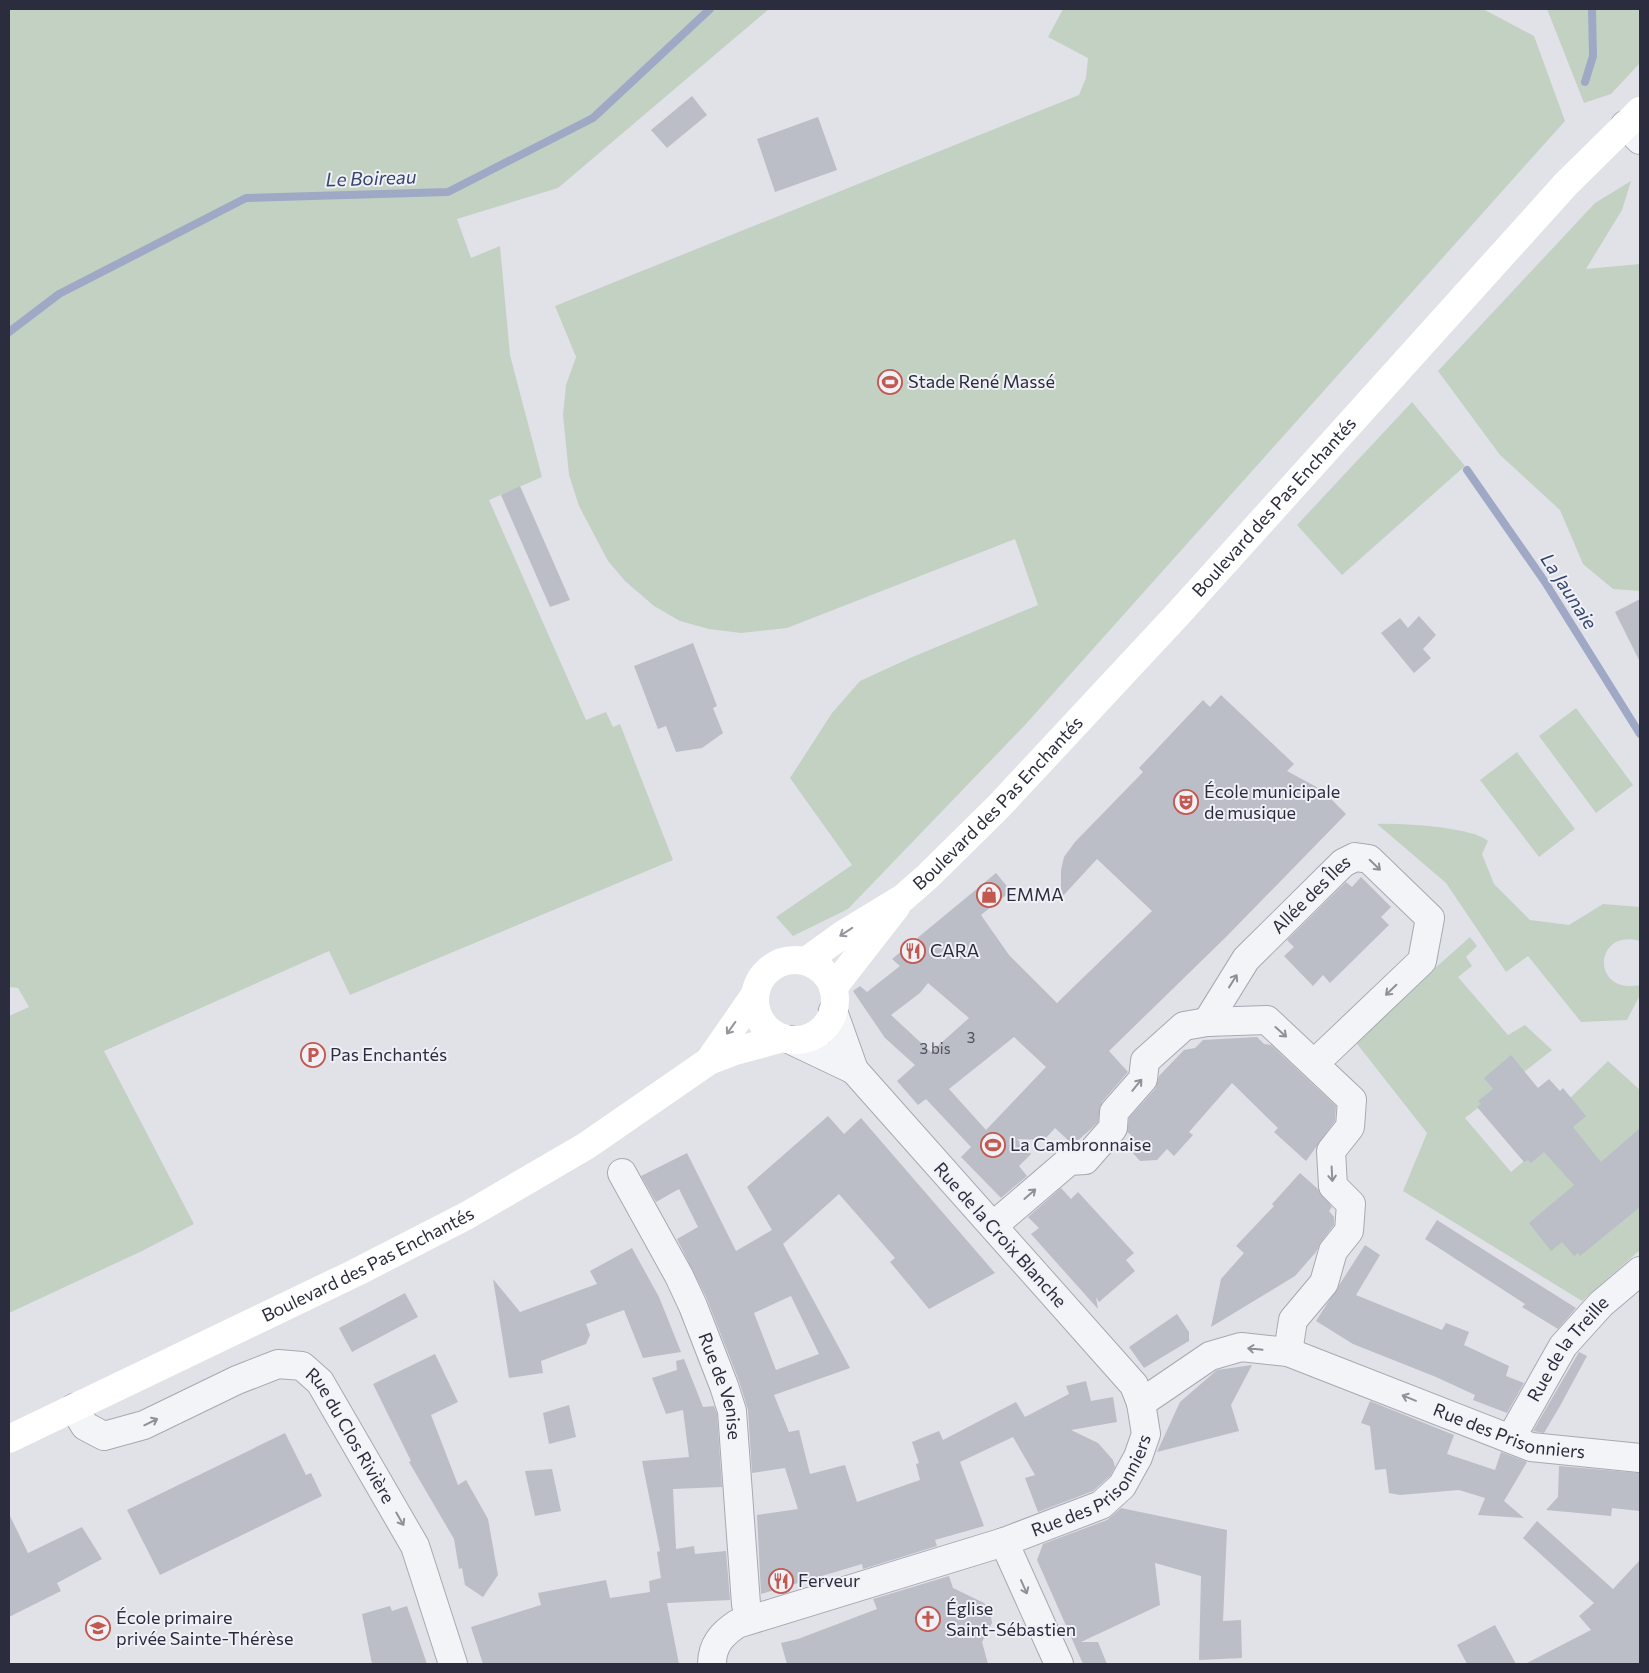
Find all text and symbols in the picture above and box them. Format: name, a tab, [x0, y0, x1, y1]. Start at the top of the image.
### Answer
water label: Le Boireau	[325, 164, 417, 191]
sports icon: Stade René Massé	[877, 369, 903, 395]
place label: Stade René Massé	[908, 370, 1055, 392]
street label: Boulevard des Pas Enchantés	[1187, 412, 1360, 601]
water label: La Jaunaie	[1536, 548, 1603, 633]
street label: Boulevard des Pas Enchantés	[908, 711, 1087, 894]
place label: École municipale de musique	[1204, 780, 1340, 823]
theatre icon: École municipale de musique	[1173, 789, 1199, 815]
street label: Allée des Îles	[1266, 849, 1354, 938]
one-way arrow	[1369, 859, 1381, 871]
shop icon: EMMA	[976, 882, 1002, 908]
place label: EMMA	[1006, 883, 1064, 905]
one-way arrow	[839, 927, 853, 937]
restaurant icon: CARA	[900, 938, 926, 964]
place label: CARA	[930, 939, 979, 961]
one-way arrow	[1228, 974, 1238, 988]
one-way arrow	[1385, 984, 1397, 997]
one-way arrow	[726, 1021, 736, 1035]
one-way arrow	[1274, 1026, 1287, 1038]
house number: 3	[967, 1028, 975, 1046]
house number: 3 bis	[920, 1039, 951, 1057]
parking icon: Pas Enchantés	[300, 1042, 326, 1068]
place label: Pas Enchantés	[330, 1043, 447, 1065]
one-way arrow	[1132, 1078, 1143, 1091]
sports icon: La Cambronnaise	[980, 1132, 1006, 1158]
place label: La Cambronnaise	[1010, 1133, 1151, 1155]
street label: Rue de la Croix Blanche	[930, 1157, 1072, 1312]
one-way arrow	[1328, 1166, 1337, 1182]
one-way arrow	[1023, 1189, 1036, 1200]
street label: Boulevard des Pas Enchantés	[258, 1202, 478, 1326]
street label: Rue de la Treille	[1522, 1291, 1612, 1405]
street label: Rue de Venise	[694, 1329, 746, 1441]
one-way arrow	[1247, 1344, 1263, 1354]
street label: Rue du Clos Rivière	[302, 1363, 400, 1507]
one-way arrow	[1402, 1393, 1417, 1402]
street label: Rue des Prisonniers	[1430, 1398, 1586, 1462]
one-way arrow	[143, 1417, 158, 1426]
street label: Rue des Prisonniers	[1028, 1431, 1155, 1541]
one-way arrow	[395, 1511, 405, 1525]
restaurant icon: Ferveur	[768, 1568, 794, 1594]
place label: Ferveur	[798, 1569, 860, 1591]
one-way arrow	[1020, 1579, 1029, 1594]
place label: Église Saint-Sébastien	[946, 1597, 1076, 1640]
place label: École primaire privée Sainte-Thérèse	[116, 1606, 293, 1649]
church icon: Église Saint-Sébastien	[915, 1606, 941, 1632]
school or university icon: École primaire privée Sainte-Thérèse	[85, 1615, 111, 1641]

